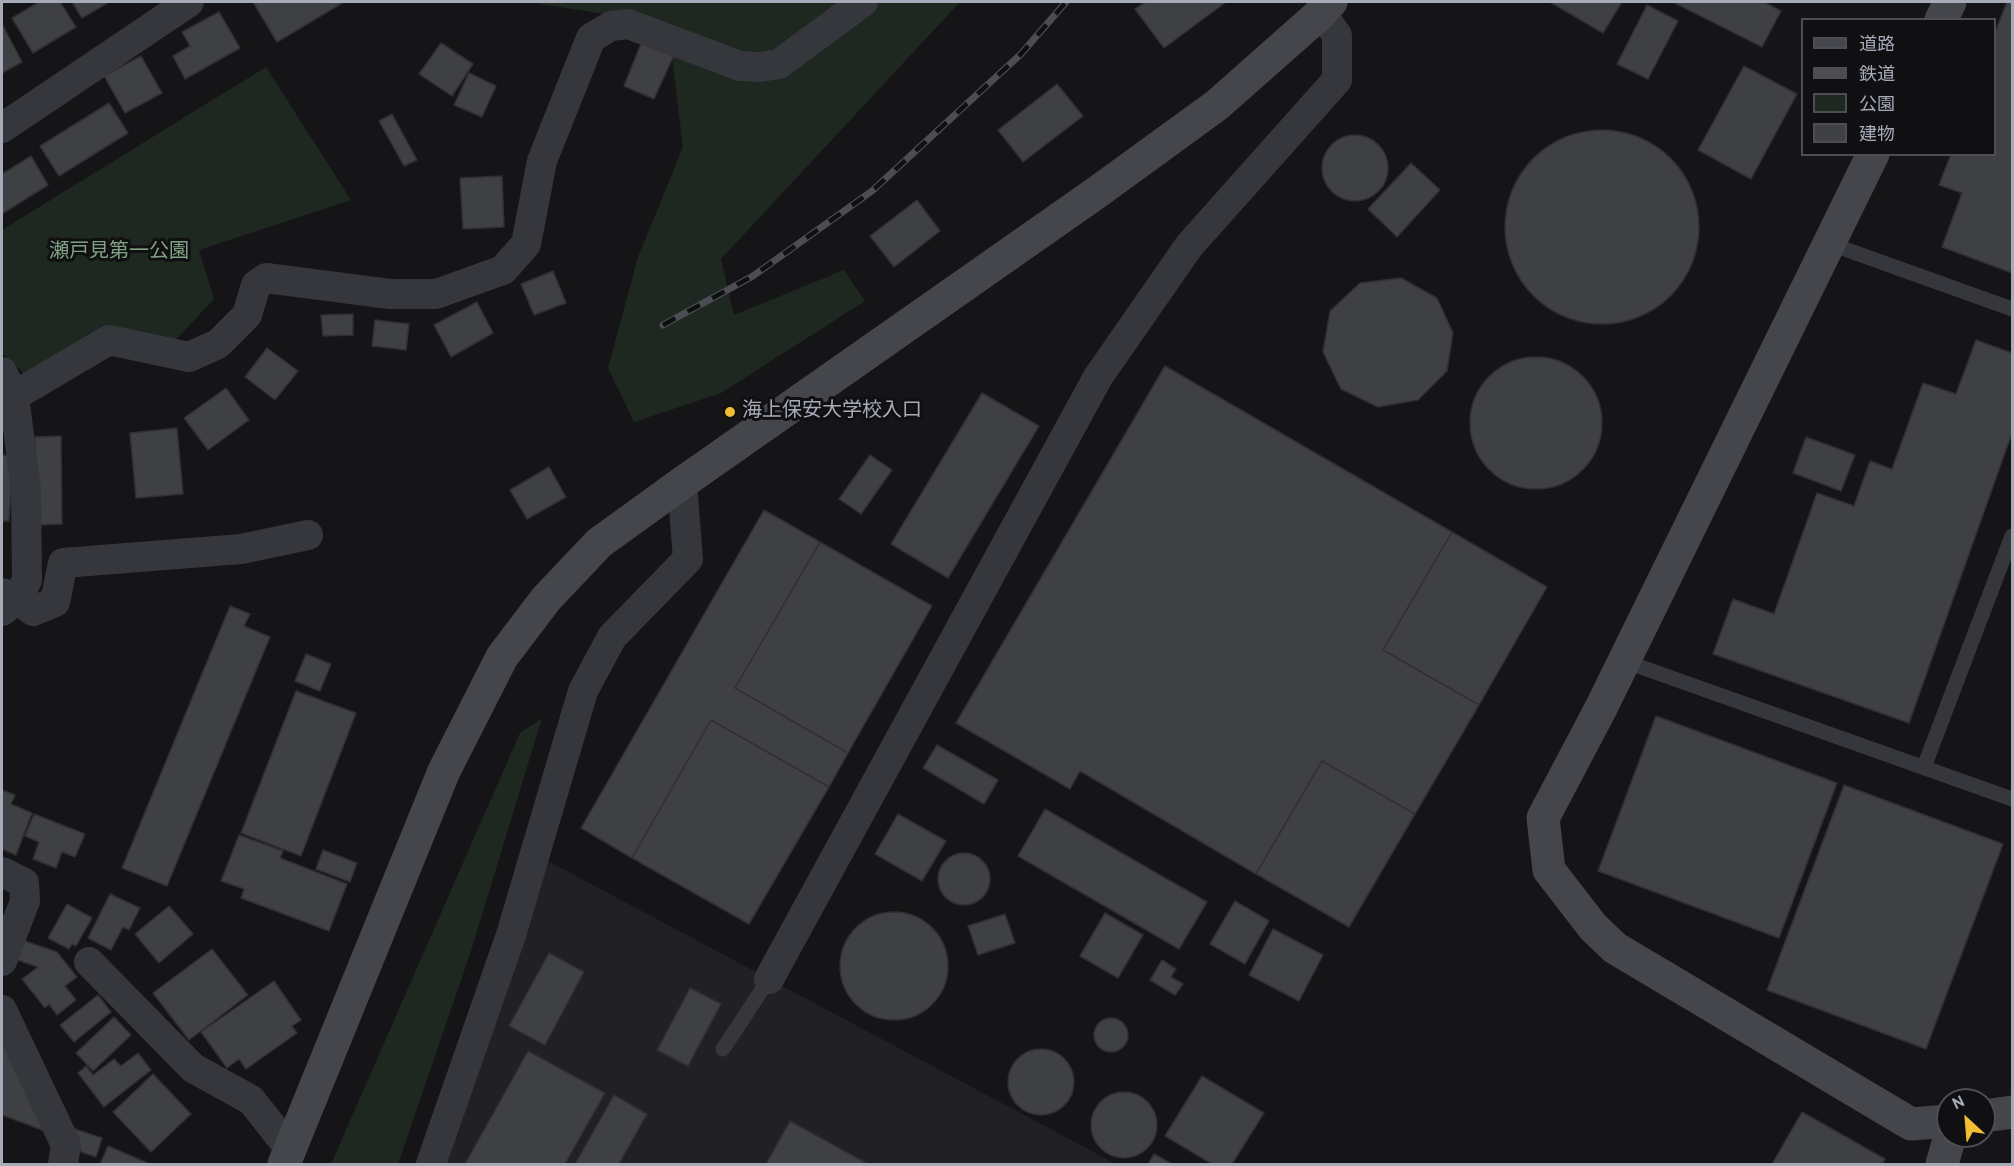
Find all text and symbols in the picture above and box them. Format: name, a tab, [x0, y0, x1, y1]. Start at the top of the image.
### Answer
legend	[1801, 18, 1996, 156]
text: 道路	[1859, 34, 1895, 57]
text: 鉄道	[1859, 64, 1895, 87]
text: 公園	[1859, 94, 1895, 117]
text: 建物	[1859, 124, 1895, 147]
park label: 瀬戸見第一公園	[49, 241, 189, 265]
place label: 海上保安大学校入口	[742, 400, 922, 424]
marker: 海上保安大学校入口	[723, 405, 737, 419]
north arrow	[1936, 1088, 1996, 1148]
text: N	[1949, 1092, 1969, 1115]

